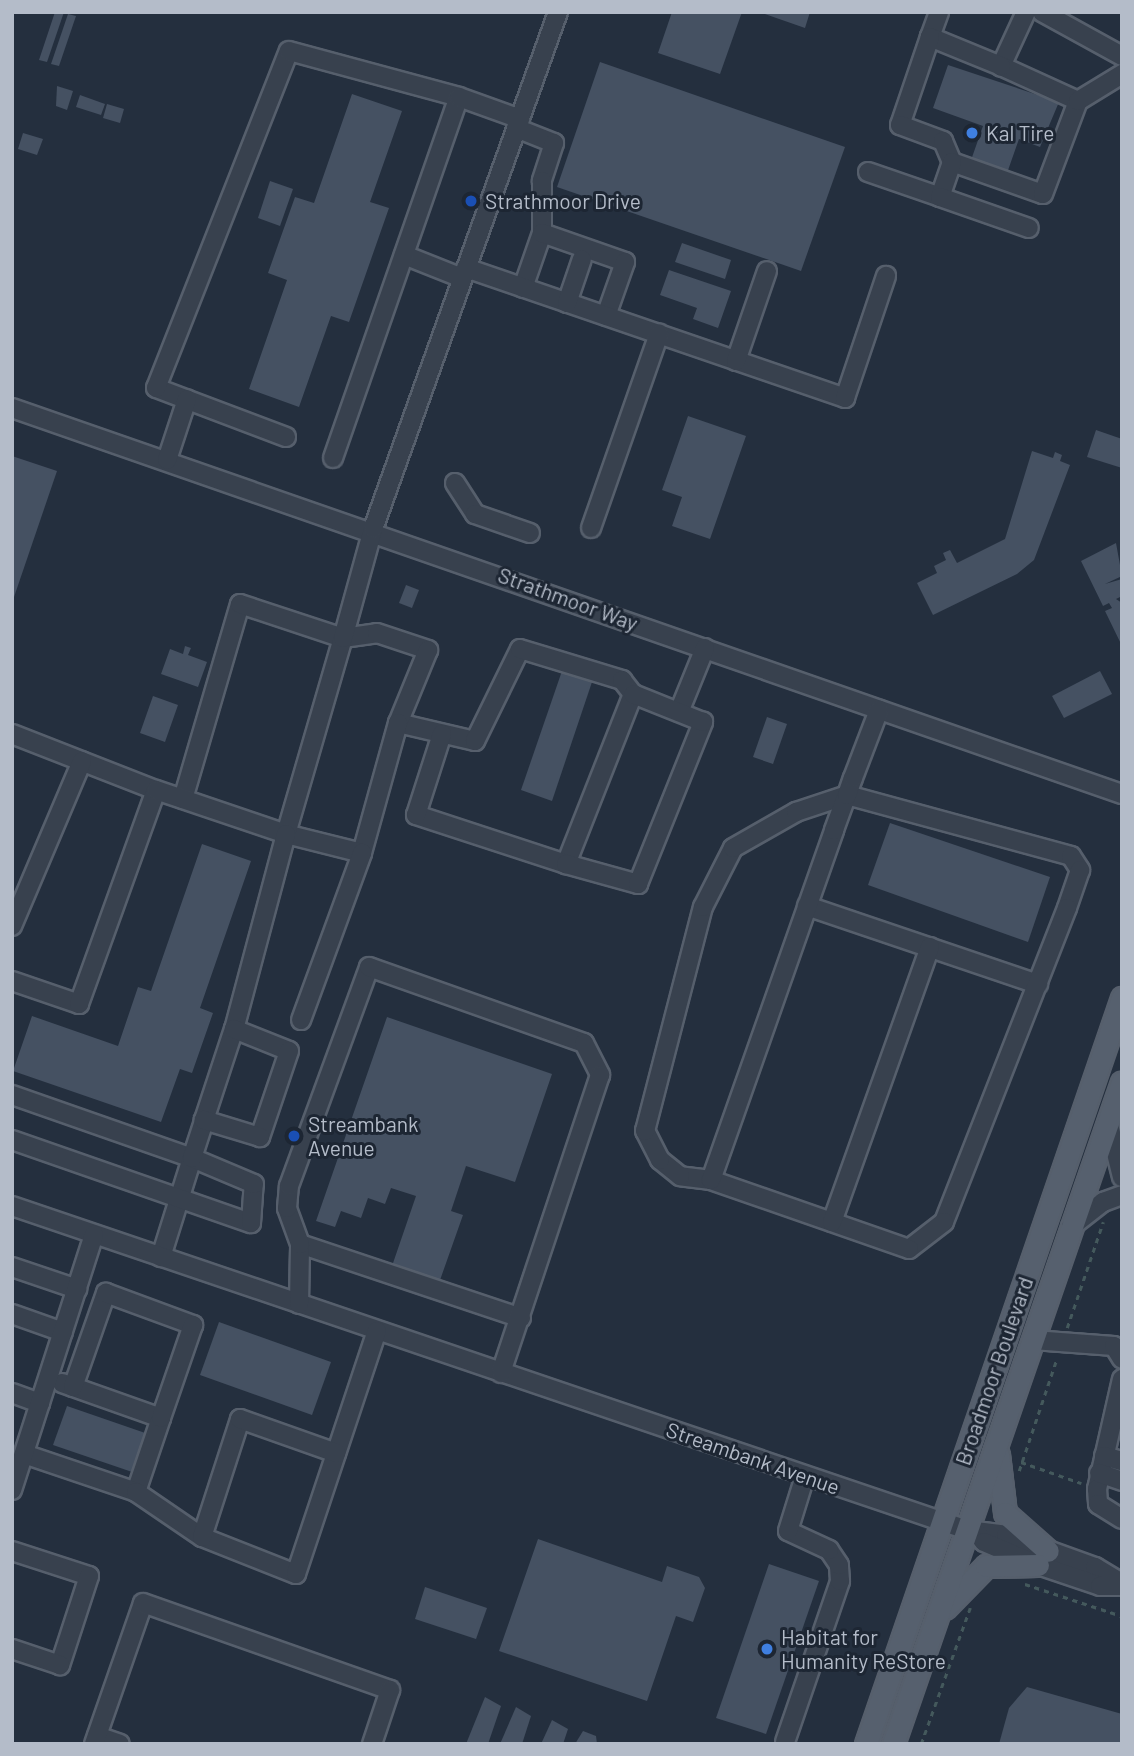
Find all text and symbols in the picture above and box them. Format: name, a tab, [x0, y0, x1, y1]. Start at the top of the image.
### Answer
place label: Kal Tire	[986, 120, 1054, 146]
marker: Kal Tire	[964, 125, 980, 141]
place label: Strathmoor Drive	[485, 188, 641, 214]
marker: Strathmoor Drive	[463, 193, 479, 209]
street label: Strathmoor Way	[495, 562, 641, 636]
place label: Streambank Avenue	[308, 1111, 419, 1161]
marker: Streambank Avenue	[286, 1128, 302, 1144]
street label: Broadmoor Boulevard	[950, 1274, 1038, 1468]
street label: Streambank Avenue	[663, 1417, 843, 1499]
place label: Habitat for Humanity ReStore	[781, 1624, 946, 1674]
marker: Habitat for Humanity ReStore	[759, 1641, 775, 1657]

